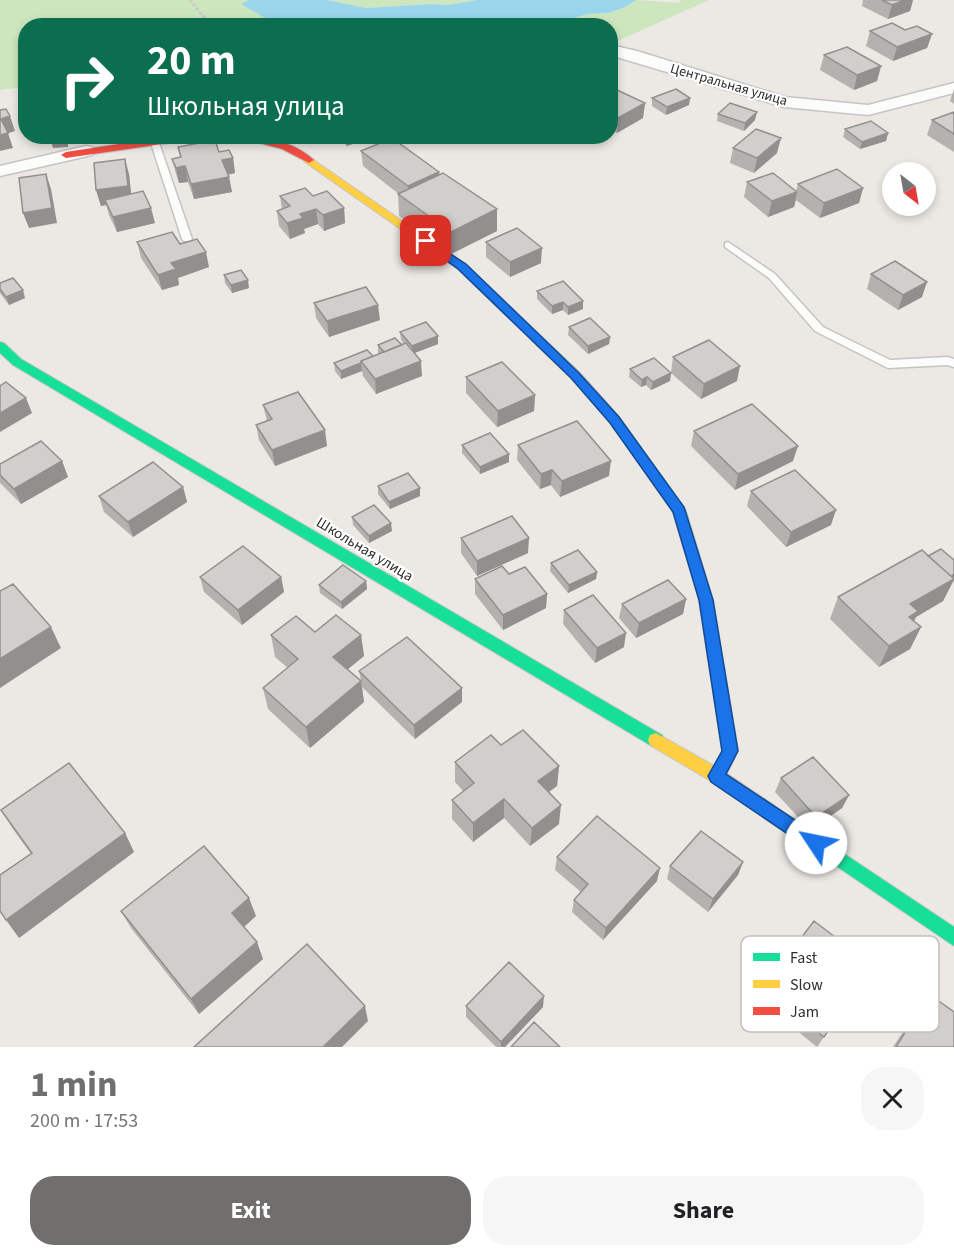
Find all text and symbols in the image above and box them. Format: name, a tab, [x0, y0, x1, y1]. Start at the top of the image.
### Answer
text: 20 m	[147, 31, 236, 91]
icon: right	[48, 42, 126, 120]
street label: Центральная улица	[668, 59, 790, 111]
text: Школьная улица	[147, 87, 345, 126]
north arrow	[882, 162, 936, 216]
map controls	[882, 162, 936, 216]
pin	[400, 215, 451, 266]
icon: arrive	[409, 224, 442, 257]
street label: Школьная улица	[312, 512, 417, 587]
position arrow	[784, 811, 848, 875]
legend	[741, 936, 939, 1032]
text: Fast	[790, 947, 818, 969]
text: Slow	[790, 974, 823, 996]
text: Jam	[790, 1001, 819, 1023]
text: 1 min	[30, 1059, 118, 1110]
button: close	[861, 1067, 924, 1130]
text: 200 m · 17:53	[30, 1107, 138, 1135]
button: Exit	[30, 1176, 471, 1245]
button: Share	[483, 1176, 924, 1245]

